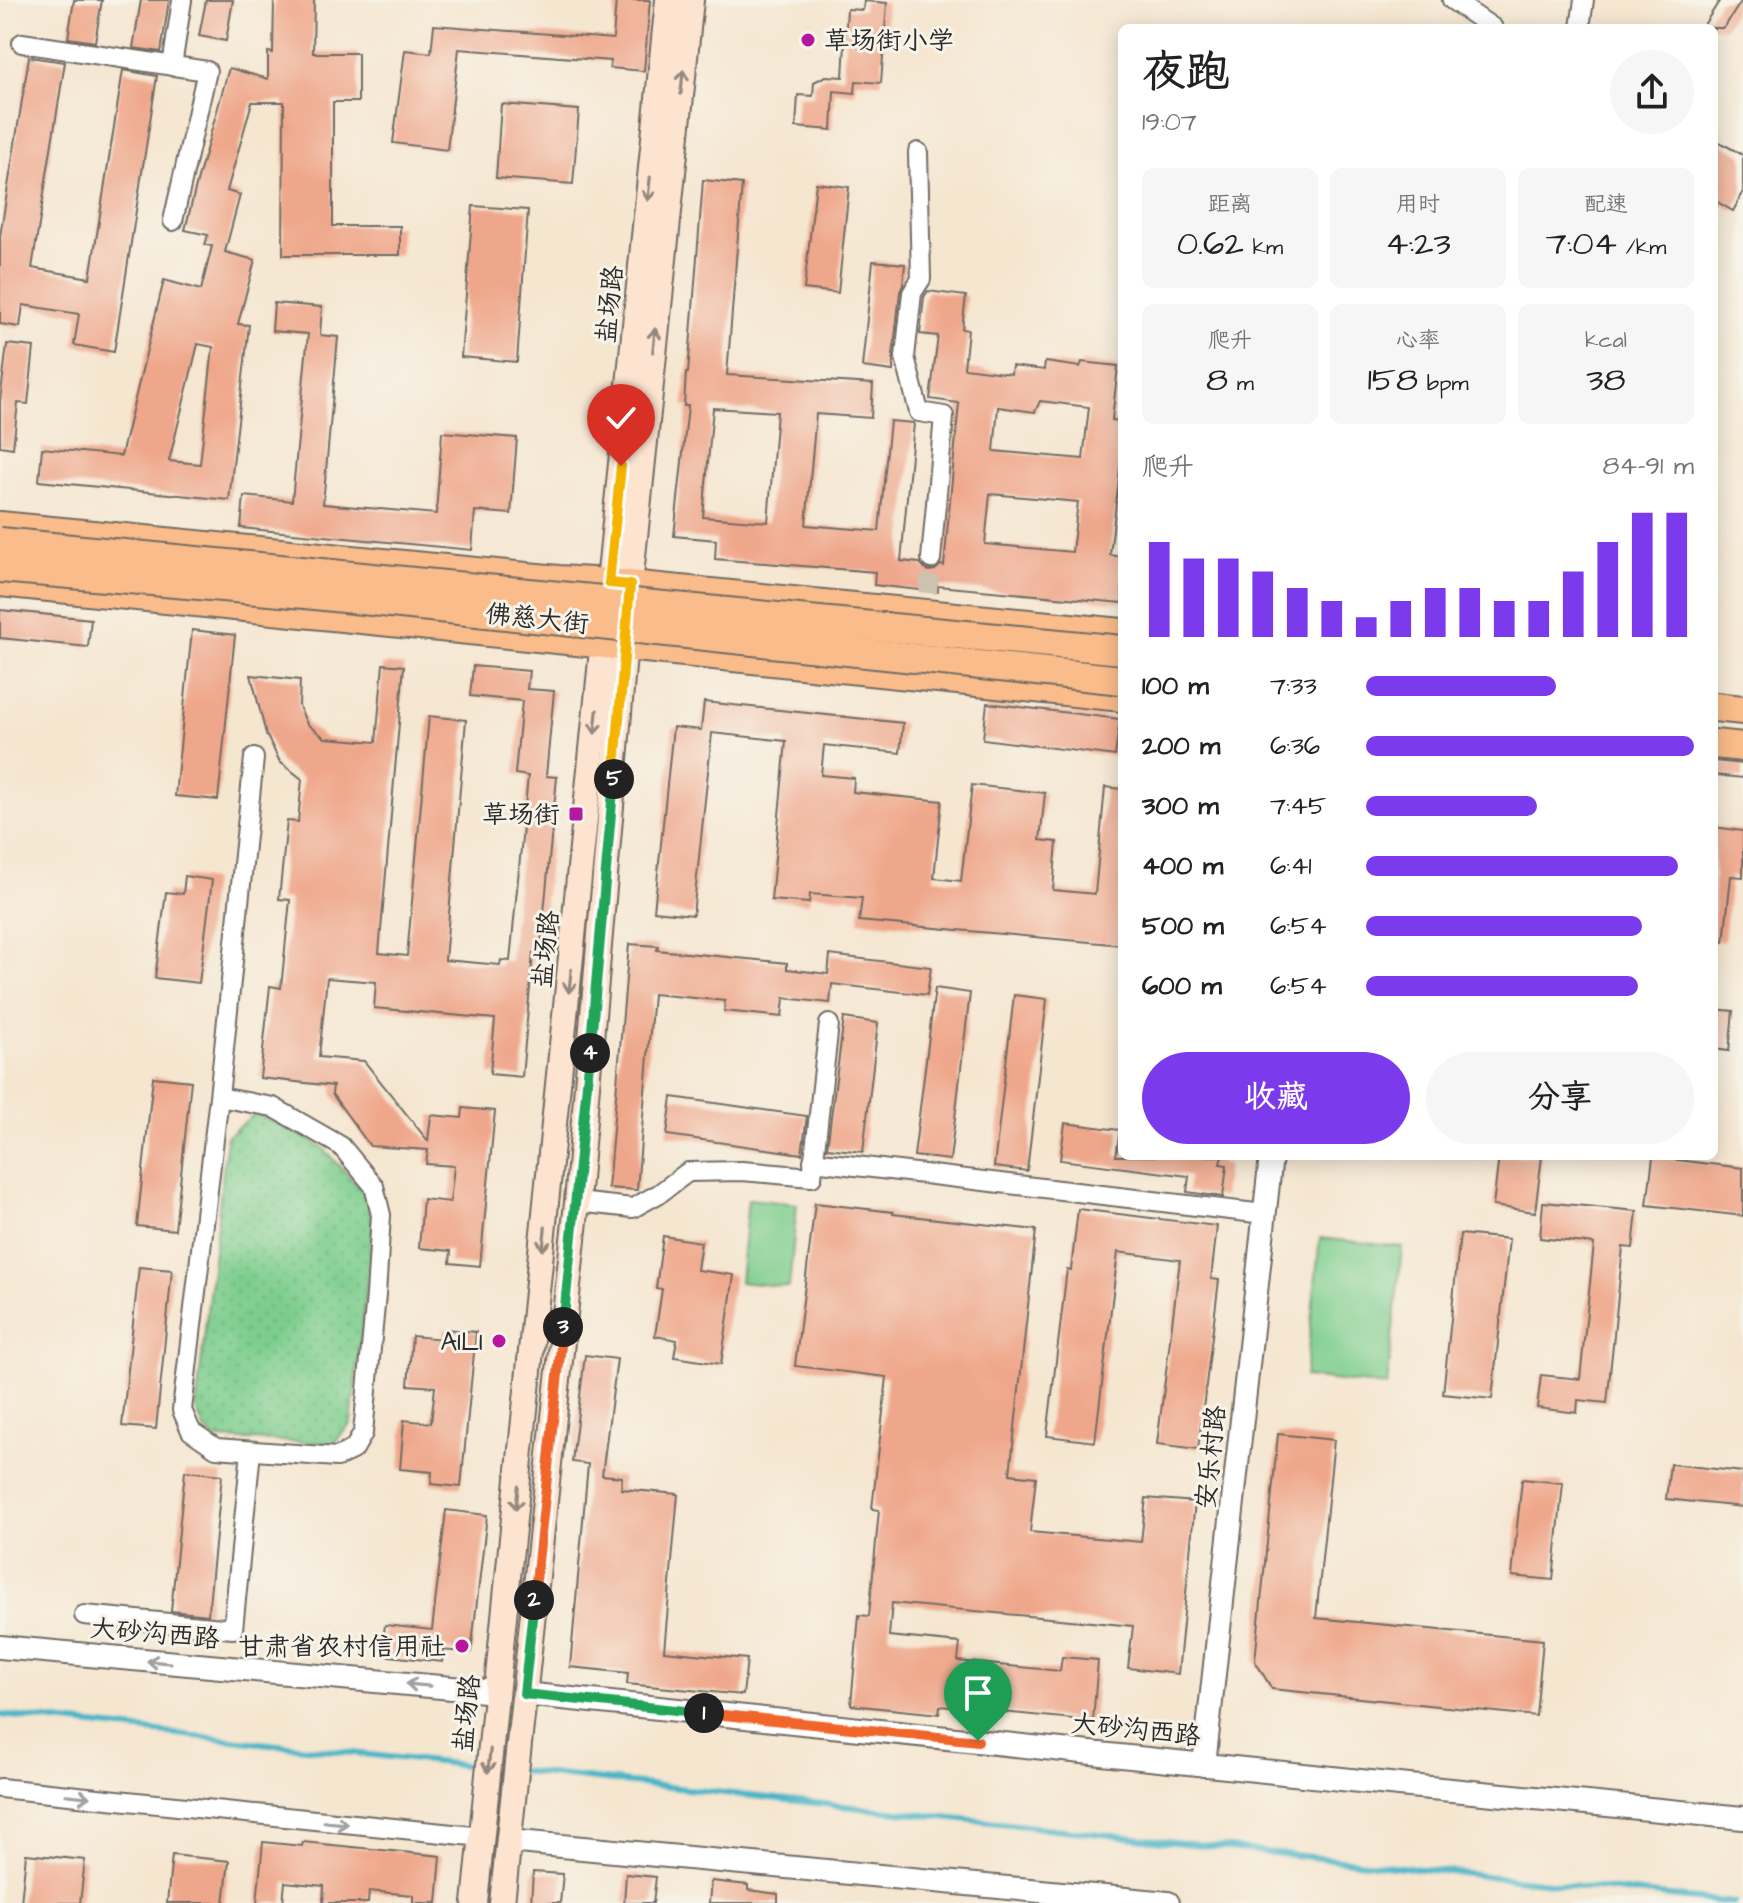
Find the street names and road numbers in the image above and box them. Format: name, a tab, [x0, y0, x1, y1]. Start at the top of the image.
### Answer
street label: 盐场路	[588, 263, 632, 345]
street label: 佛慈大街	[483, 596, 590, 642]
street label: 盐场路	[524, 908, 568, 990]
street label: 安乐村路	[1188, 1404, 1234, 1511]
street label: 大砂沟西路	[89, 1610, 221, 1658]
street label: 盐场路	[445, 1672, 489, 1754]
street label: 大砂沟西路	[1069, 1705, 1202, 1755]

